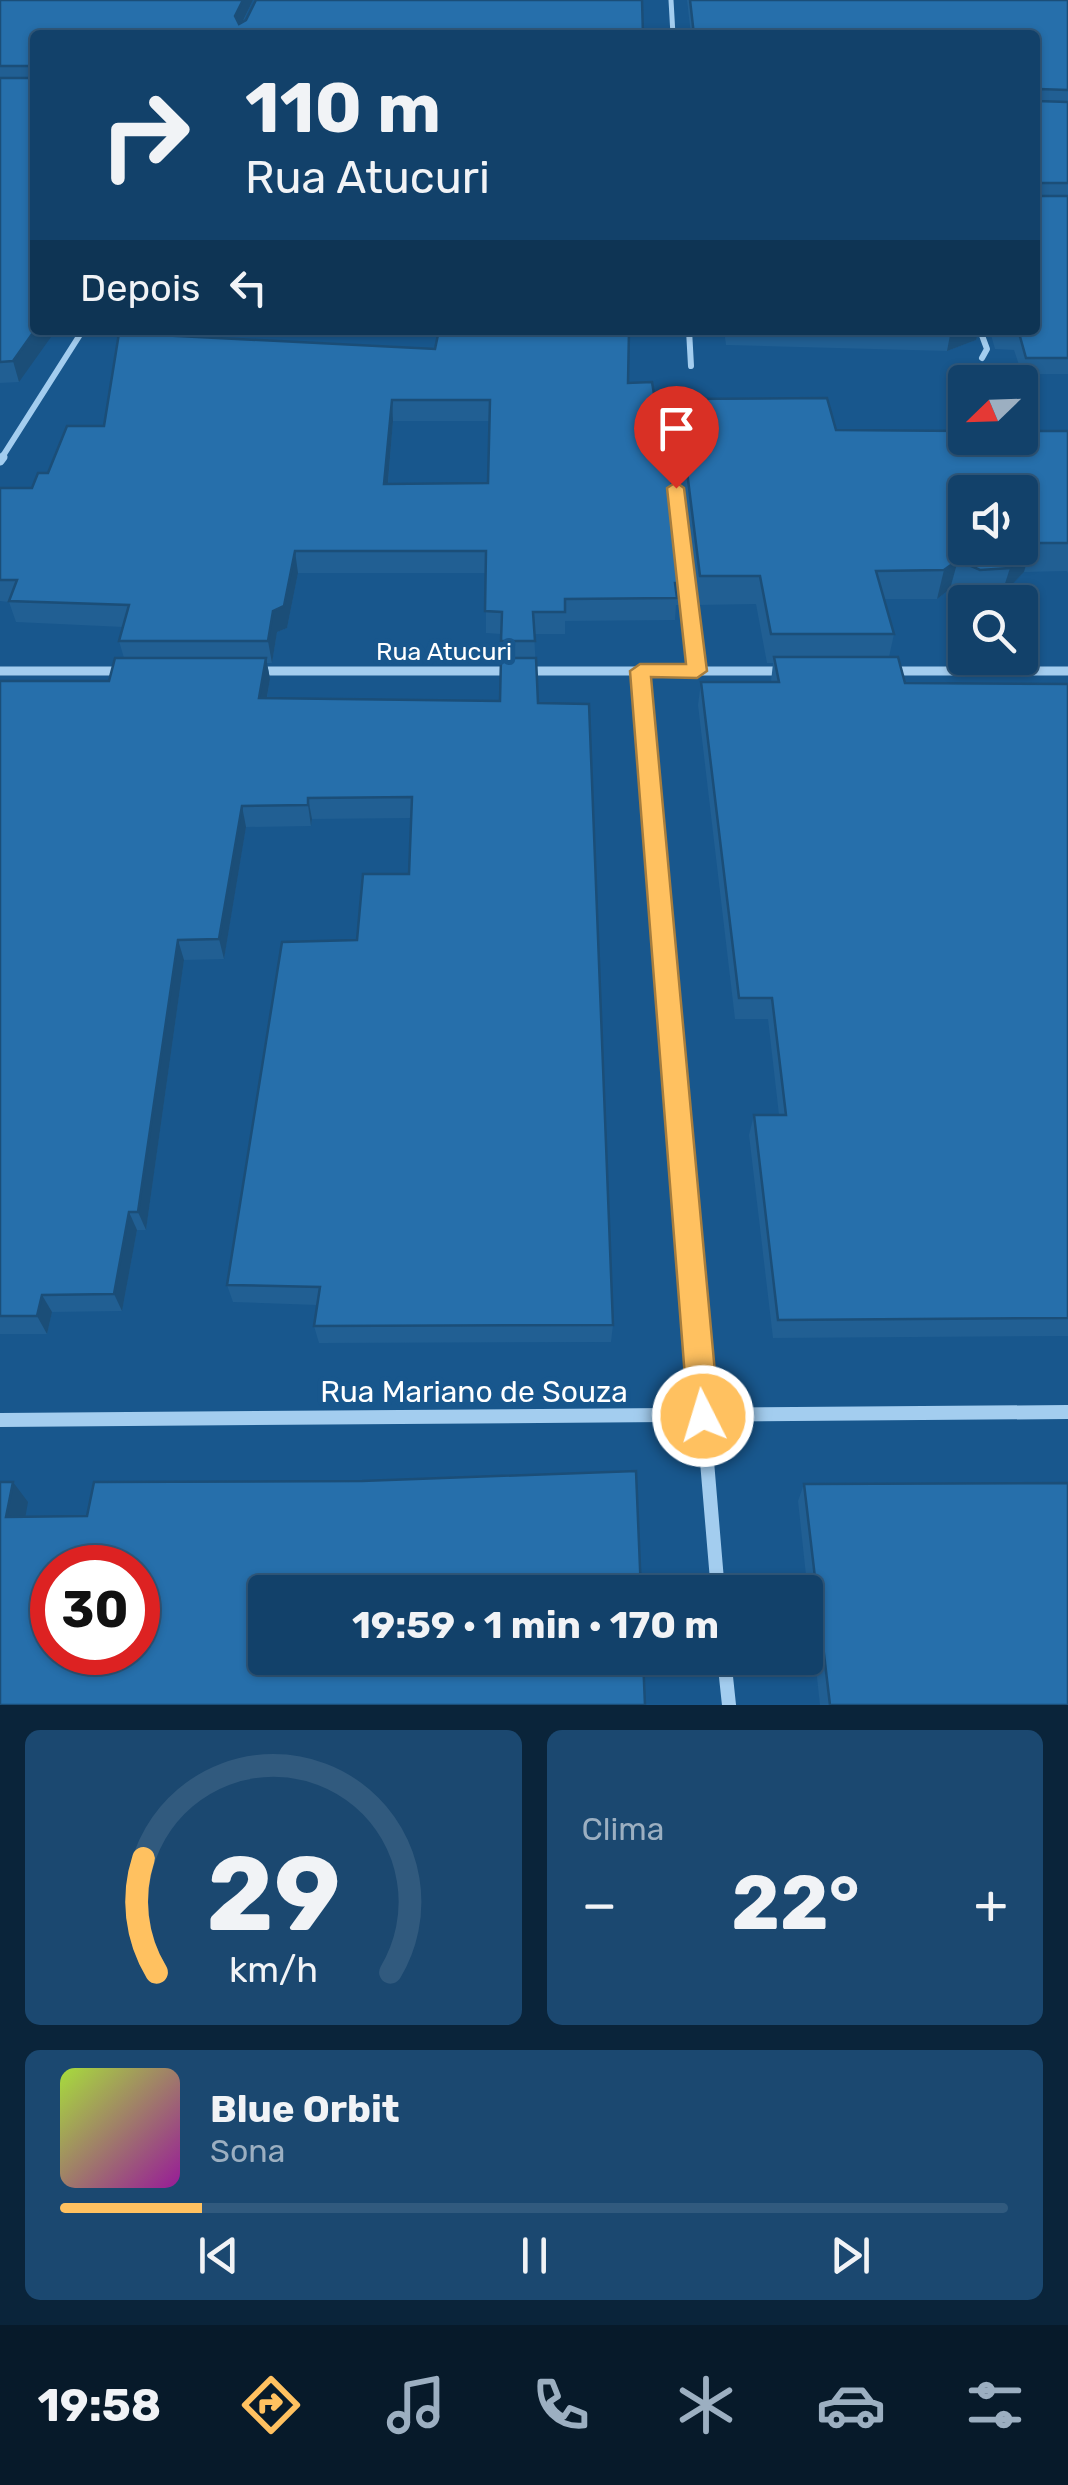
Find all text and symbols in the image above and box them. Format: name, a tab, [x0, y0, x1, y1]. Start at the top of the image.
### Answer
text: 110 m	[245, 67, 441, 150]
icon: right	[80, 70, 210, 200]
text: Rua Atucuri	[245, 151, 490, 204]
icon: left	[221, 260, 276, 315]
text: Depois	[80, 265, 201, 311]
north arrow	[948, 365, 1038, 455]
map controls	[948, 365, 1038, 675]
pin	[634, 386, 719, 489]
icon: arrive	[649, 401, 704, 456]
button: sound	[948, 475, 1038, 565]
button: search	[948, 585, 1038, 675]
street label: Rua Atucuri	[376, 637, 512, 666]
position arrow	[651, 1364, 755, 1468]
street label: Rua Mariano de Souza	[320, 1374, 628, 1410]
speed limit sign: 30	[30, 1545, 160, 1675]
text: 19:59 · 1 min · 170 m	[352, 1602, 719, 1648]
text: Clima	[582, 1810, 664, 1848]
text: 29	[206, 1833, 340, 1956]
text: 22°	[731, 1859, 860, 1948]
text: −	[582, 1872, 617, 1937]
text: +	[974, 1872, 1008, 1937]
text: km/h	[229, 1949, 318, 1991]
text: Blue Orbit	[210, 2086, 400, 2132]
text: Sona	[210, 2132, 285, 2170]
icon: previous	[191, 2228, 246, 2283]
icon: pause	[507, 2228, 562, 2283]
icon: next	[823, 2228, 878, 2283]
icon: directions	[236, 2370, 306, 2440]
icon: music	[381, 2370, 451, 2440]
icon: phone	[526, 2370, 596, 2440]
icon: climate	[671, 2370, 741, 2440]
icon: car	[816, 2370, 886, 2440]
icon: filters	[960, 2370, 1030, 2440]
text: 19:58	[37, 2379, 161, 2432]

